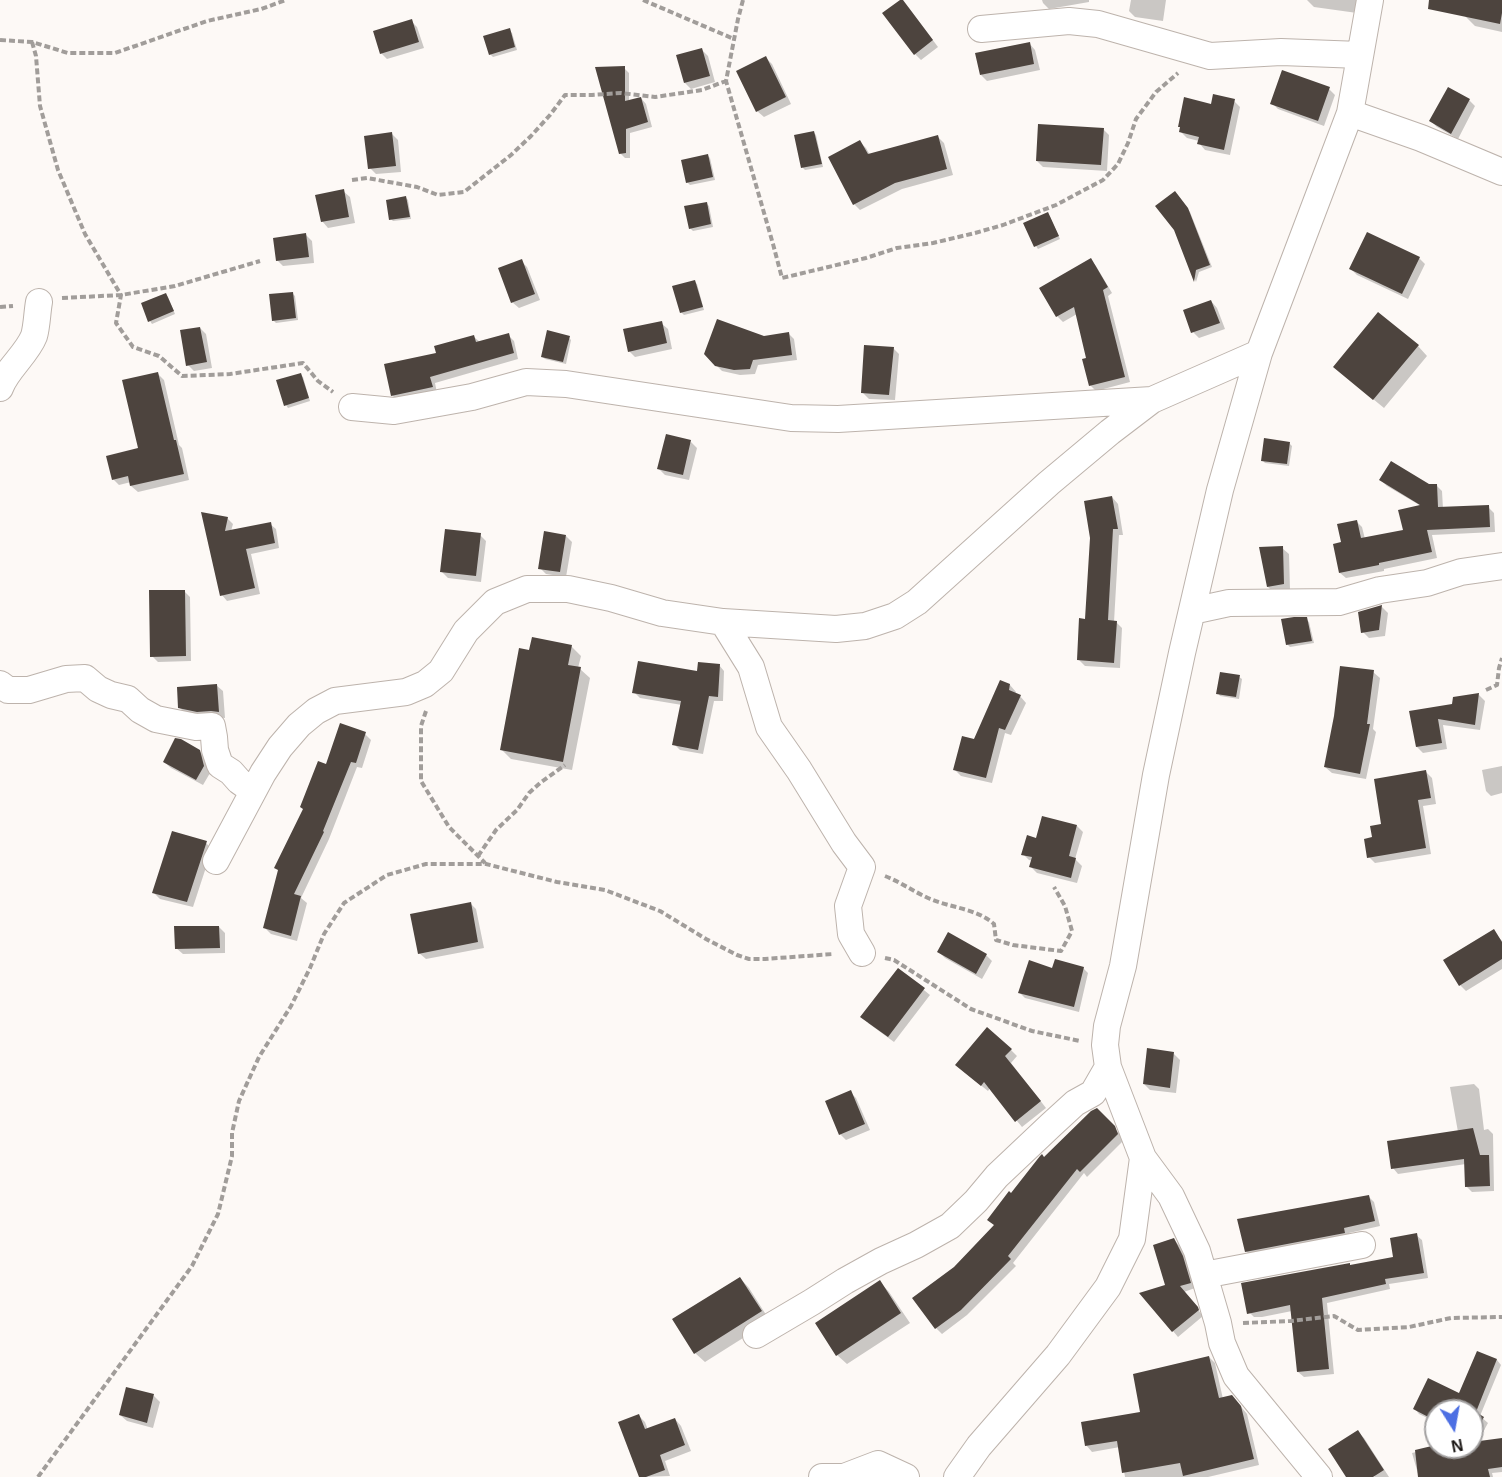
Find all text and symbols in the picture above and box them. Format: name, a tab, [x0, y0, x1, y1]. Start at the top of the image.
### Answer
north arrow	[1424, 1399, 1484, 1459]
text: N	[1450, 1436, 1464, 1455]

